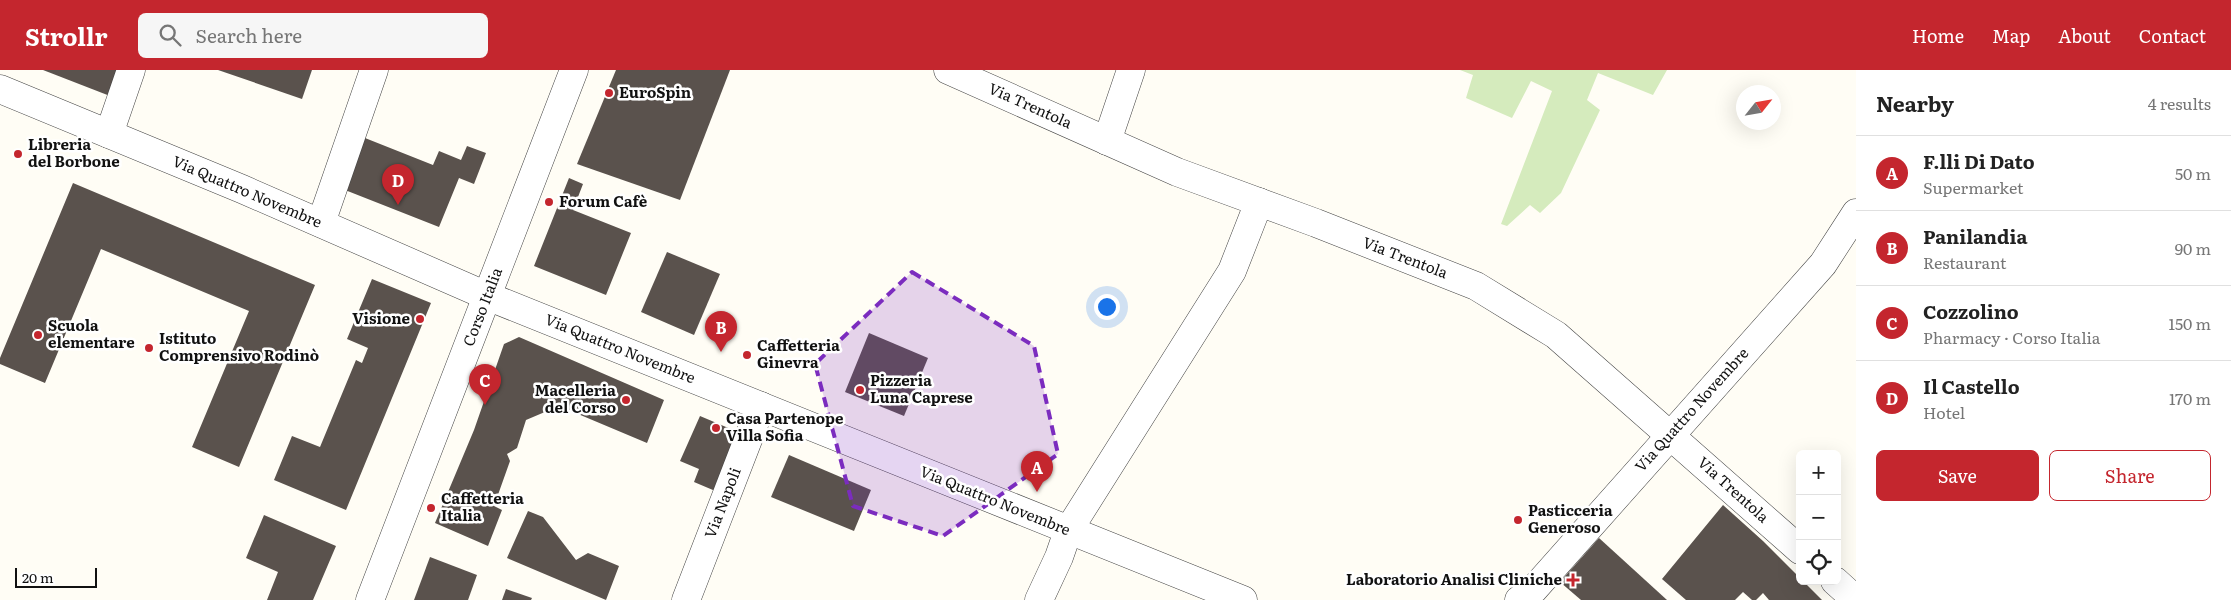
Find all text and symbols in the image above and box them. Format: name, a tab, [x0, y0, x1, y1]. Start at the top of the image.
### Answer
search box	[138, 13, 488, 58]
text: Strollr	[25, 18, 108, 53]
icon: search	[156, 21, 184, 49]
text: Search here	[196, 21, 302, 49]
text: Home	[1912, 22, 1964, 49]
text: Map	[1992, 22, 2030, 49]
text: About	[2058, 22, 2111, 49]
text: Contact	[2139, 22, 2206, 49]
street label: Via Trentola	[985, 76, 1077, 134]
place label: EuroSpin	[619, 80, 692, 103]
north arrow	[1736, 85, 1781, 130]
marker: EuroSpin	[603, 87, 615, 99]
text: Nearby	[1876, 87, 1954, 118]
text: 4 results	[2148, 91, 2211, 115]
place label: Libreria del Borbone	[28, 132, 120, 172]
text: F.lli Di Dato	[1923, 147, 2035, 175]
marker: Libreria del Borbone	[12, 148, 24, 160]
street label: Via Quattro Novembre	[169, 149, 326, 233]
text: A	[1886, 161, 1898, 185]
text: 50 m	[2175, 161, 2211, 185]
pin: D	[382, 164, 414, 205]
text: Supermarket	[1923, 175, 2023, 199]
place label: Forum Cafè	[559, 189, 648, 212]
marker: Forum Cafè	[543, 196, 555, 208]
text: Panilandia	[1923, 222, 2027, 250]
street label: Via Trentola	[1360, 230, 1452, 284]
text: B	[1886, 236, 1898, 260]
text: 90 m	[2175, 236, 2211, 260]
text: Restaurant	[1923, 250, 2007, 274]
street label: Corso Italia	[456, 263, 507, 349]
your location	[1094, 294, 1120, 320]
text: Cozzolino	[1923, 297, 2019, 325]
place label: Visione	[352, 306, 410, 329]
street label: Via Quattro Novembre	[542, 307, 699, 388]
pin: B	[705, 311, 737, 352]
text: C	[1886, 311, 1898, 335]
text: 150 m	[2168, 311, 2211, 335]
place label: Scuola elementare	[48, 313, 135, 353]
marker: Visione	[414, 313, 426, 325]
text: Pharmacy · Corso Italia	[1923, 325, 2100, 349]
place label: Istituto Comprensivo Rodinò	[159, 326, 319, 366]
marker: Scuola elementare	[32, 329, 44, 341]
place label: Caffetteria Ginevra	[757, 333, 840, 373]
marker: Istituto Comprensivo Rodinò	[143, 342, 155, 354]
street label: Via Quattro Novembre	[1629, 342, 1753, 476]
marker: Caffetteria Ginevra	[741, 349, 753, 361]
pin: C	[469, 364, 501, 405]
place label: Pizzeria Luna Caprese	[870, 368, 973, 408]
text: Il Castello	[1923, 372, 2020, 400]
place label: Macelleria del Corso	[535, 378, 616, 418]
marker: Pizzeria Luna Caprese	[854, 384, 866, 396]
text: D	[1886, 386, 1898, 410]
text: 170 m	[2169, 386, 2211, 410]
marker: Macelleria del Corso	[620, 394, 632, 406]
text: Hotel	[1923, 400, 1965, 424]
place label: Casa Partenope Villa Sofia	[726, 406, 844, 446]
marker: Casa Partenope Villa Sofia	[710, 422, 722, 434]
street label: Via Trentola	[1693, 450, 1776, 528]
map controls	[1796, 450, 1841, 585]
button: +	[1796, 450, 1841, 495]
button: Save	[1876, 450, 2039, 501]
button: Share	[2049, 450, 2211, 501]
pin: A	[1021, 451, 1053, 492]
street label: Via Quattro Novembre	[917, 459, 1074, 540]
street label: Via Napoli	[698, 464, 746, 541]
place label: Caffetteria Italia	[441, 486, 524, 526]
button: −	[1796, 495, 1841, 540]
place label: Pasticceria Generoso	[1528, 498, 1613, 538]
marker: Caffetteria Italia	[425, 502, 437, 514]
marker: Pasticceria Generoso	[1512, 514, 1524, 526]
button: locate	[1796, 540, 1841, 585]
scale bar	[15, 565, 98, 588]
text: 20 m	[22, 567, 54, 587]
place label: Laboratorio Analisi Cliniche	[1346, 567, 1563, 590]
marker: Laboratorio Analisi Cliniche	[1566, 573, 1580, 587]

